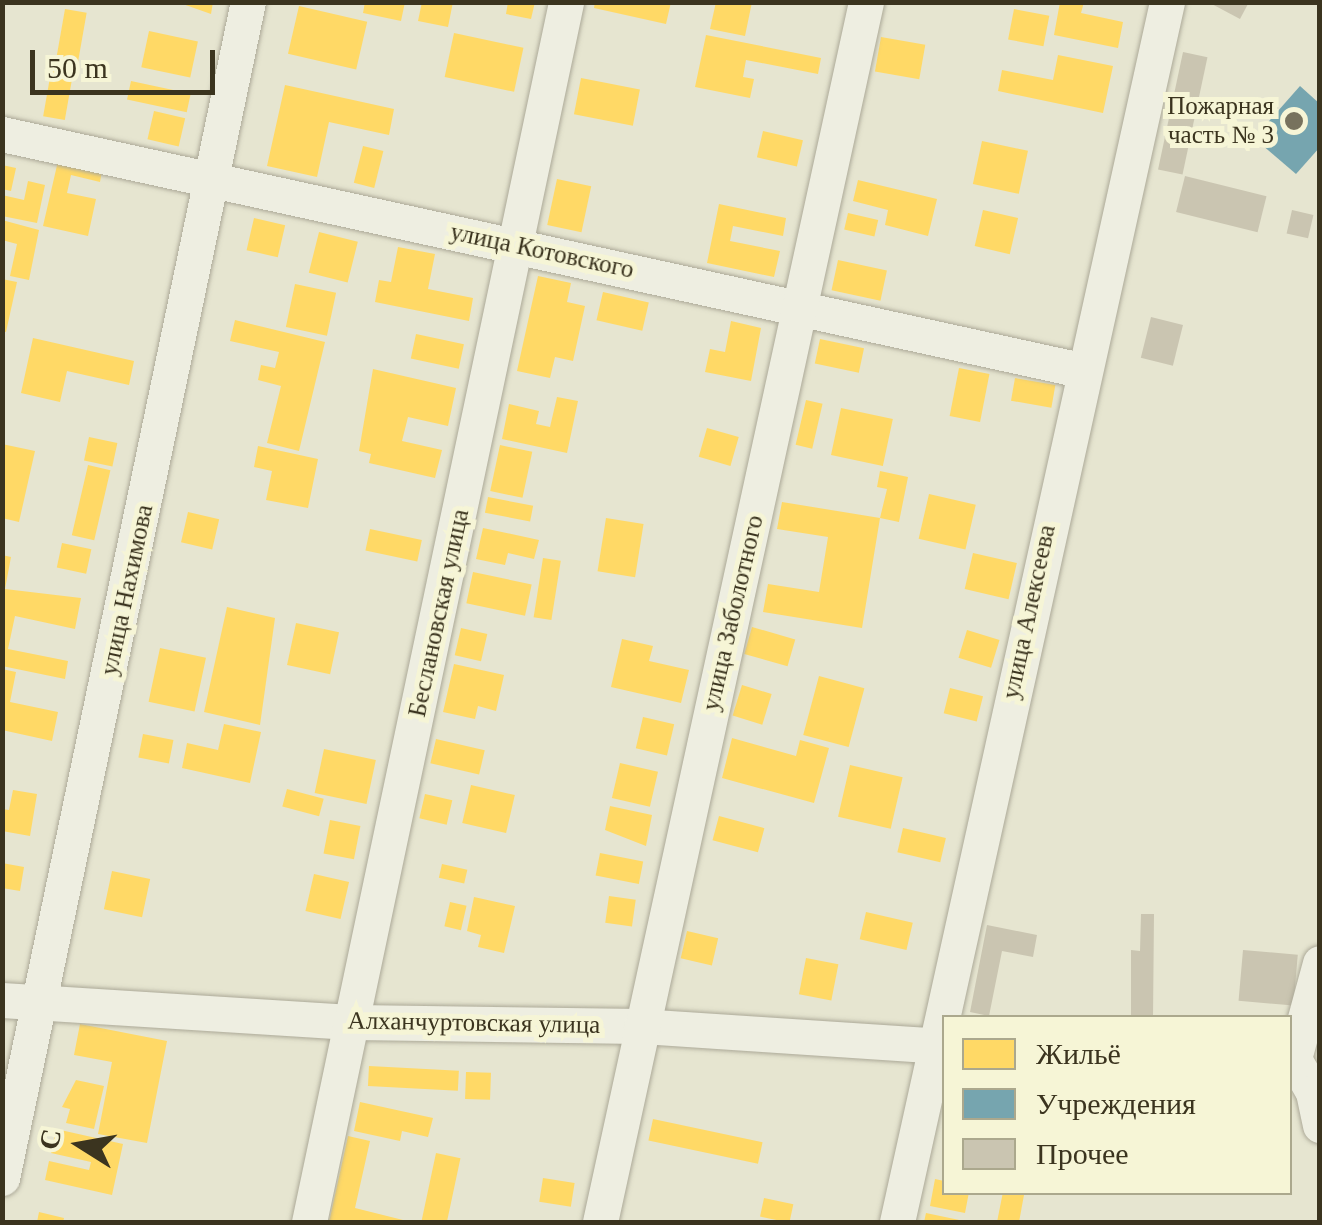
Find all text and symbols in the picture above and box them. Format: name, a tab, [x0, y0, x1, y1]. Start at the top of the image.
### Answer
scale bar	[35, 30, 220, 92]
text: 50 m	[47, 51, 108, 84]
place label: Пожарная часть № 3	[1167, 92, 1274, 151]
marker: Пожарная часть № 3	[1283, 110, 1305, 132]
street label: улица Котовского	[447, 217, 637, 285]
street label: улица Нахимова	[94, 502, 160, 678]
street label: Беслановская улица	[402, 506, 476, 720]
street label: улица Заболотного	[696, 512, 770, 714]
street label: улица Алексеева	[996, 522, 1062, 702]
street label: Алханчуртовская улица	[347, 1006, 601, 1040]
legend	[942, 1015, 1292, 1195]
text: Жильё	[1036, 1037, 1121, 1070]
text: Учреждения	[1036, 1087, 1196, 1120]
north arrow	[30, 1095, 130, 1195]
text: С	[33, 1126, 67, 1152]
text: Прочее	[1036, 1137, 1129, 1170]

